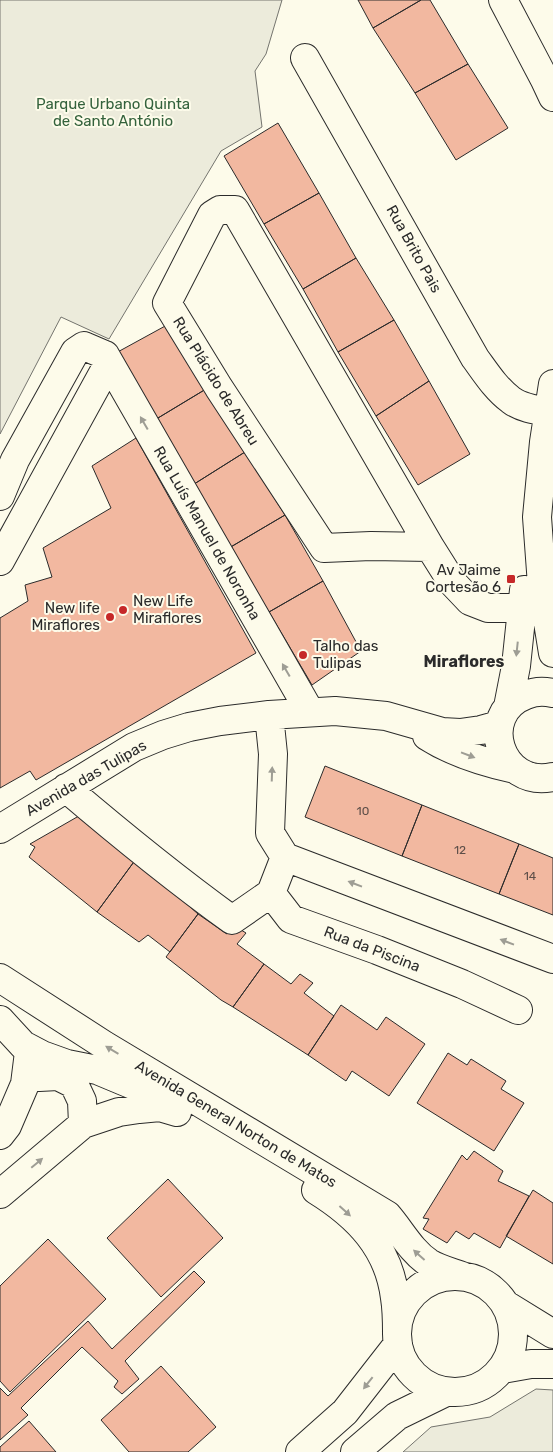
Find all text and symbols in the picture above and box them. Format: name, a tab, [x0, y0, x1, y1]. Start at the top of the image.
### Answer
park label: Parque Urbano Quinta de Santo António	[36, 95, 190, 130]
street label: Rua Brito Pais	[383, 202, 446, 296]
street label: Rua Plácido de Abreu	[169, 313, 263, 449]
one-way arrow	[139, 416, 148, 430]
street label: Rua Luís Manuel de Noronha	[150, 443, 264, 623]
place label: Av Jaime Cortesão 6	[425, 561, 501, 596]
marker: Av Jaime Cortesão 6	[505, 573, 517, 585]
place label: New Life Miraflores	[133, 592, 202, 627]
place label: New life Miraflores	[31, 599, 100, 634]
marker: New Life Miraflores	[117, 604, 129, 616]
marker: New life Miraflores	[104, 611, 116, 623]
place label: Talho das Tulipas	[313, 637, 379, 672]
one-way arrow	[513, 641, 521, 657]
marker: Talho das Tulipas	[297, 649, 309, 661]
district label: Miraflores	[424, 652, 505, 671]
one-way arrow	[281, 664, 290, 677]
street label: Avenida das Tulipas	[22, 736, 150, 820]
one-way arrow	[461, 751, 476, 759]
one-way arrow	[269, 766, 277, 782]
house number: 10	[357, 804, 369, 818]
house number: 12	[454, 843, 466, 857]
house number: 14	[524, 869, 537, 883]
one-way arrow	[348, 880, 363, 887]
street label: Rua da Piscina	[321, 922, 423, 976]
one-way arrow	[500, 938, 515, 945]
one-way arrow	[105, 1045, 118, 1054]
street label: Avenida General Norton de Matos	[132, 1057, 340, 1192]
one-way arrow	[30, 1157, 43, 1168]
one-way arrow	[338, 1206, 351, 1217]
one-way arrow	[413, 1249, 426, 1260]
one-way arrow	[363, 1376, 373, 1389]

